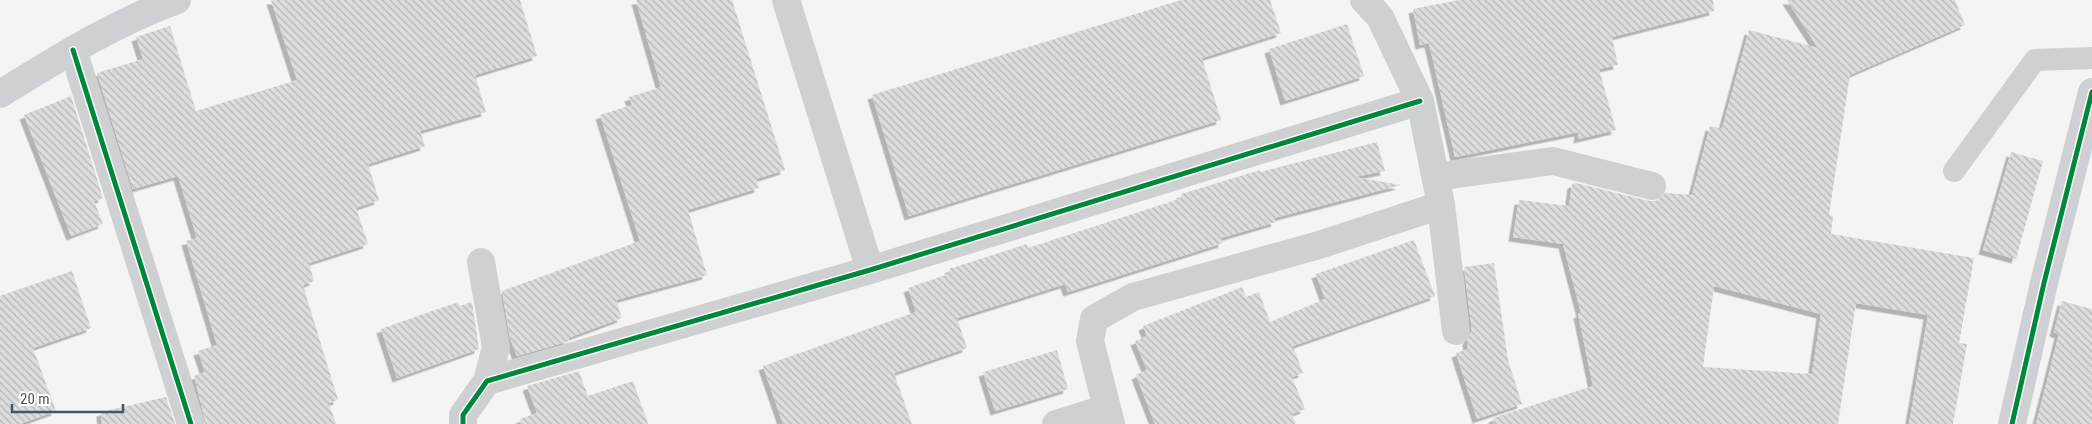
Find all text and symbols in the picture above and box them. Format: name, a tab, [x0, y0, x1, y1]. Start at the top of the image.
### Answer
scale bar	[12, 382, 124, 414]
text: 20 m	[20, 390, 50, 408]

